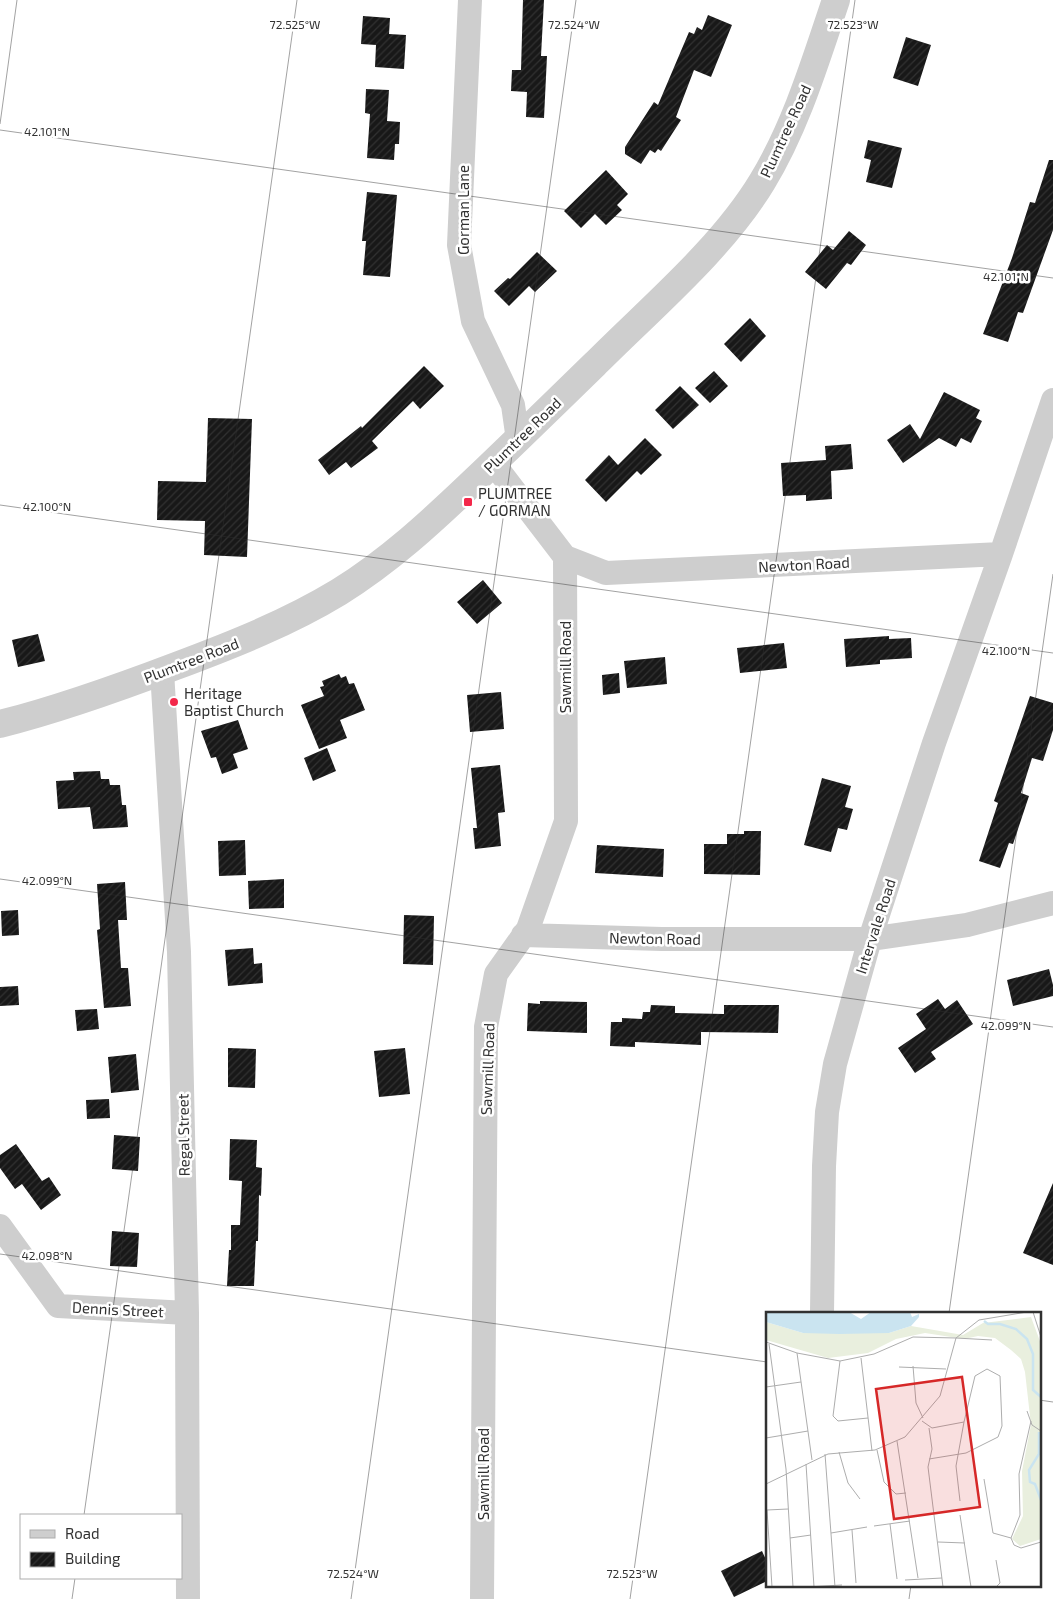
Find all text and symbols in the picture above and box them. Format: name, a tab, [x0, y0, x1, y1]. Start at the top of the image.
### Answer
text: 72.525°W	[270, 17, 320, 31]
text: 72.524°W	[548, 17, 600, 31]
text: 72.523°W	[827, 17, 879, 31]
street label: Plumtree Road	[756, 82, 814, 180]
text: 42.101°N	[24, 124, 70, 138]
street label: Gorman Lane	[454, 165, 472, 255]
text: 42.101°N	[983, 269, 1029, 283]
street label: Plumtree Road	[480, 394, 564, 476]
place label: PLUMTREE / GORMAN	[478, 484, 552, 519]
marker: PLUMTREE / GORMAN	[462, 496, 474, 508]
text: 42.100°N	[23, 499, 71, 513]
street label: Newton Road	[758, 553, 850, 575]
street label: Sawmill Road	[556, 621, 574, 713]
street label: Plumtree Road	[141, 634, 241, 686]
text: 42.100°N	[982, 643, 1030, 657]
place label: Heritage Baptist Church	[184, 684, 284, 719]
marker: Heritage Baptist Church	[168, 696, 180, 708]
text: 42.099°N	[22, 873, 72, 887]
street label: Intervale Road	[851, 876, 899, 976]
street label: Newton Road	[609, 928, 701, 948]
text: 42.099°N	[981, 1018, 1031, 1032]
street label: Sawmill Road	[476, 1023, 498, 1115]
street label: Regal Street	[173, 1093, 193, 1177]
text: 42.098°N	[21, 1248, 73, 1262]
street label: Dennis Street	[72, 1298, 165, 1320]
inset map	[766, 1312, 1040, 1586]
street label: Sawmill Road	[474, 1428, 492, 1520]
legend	[20, 1514, 182, 1579]
text: Road	[65, 1524, 100, 1542]
text: Building	[65, 1549, 121, 1567]
text: 72.524°W	[327, 1566, 379, 1580]
text: 72.523°W	[606, 1566, 658, 1580]

